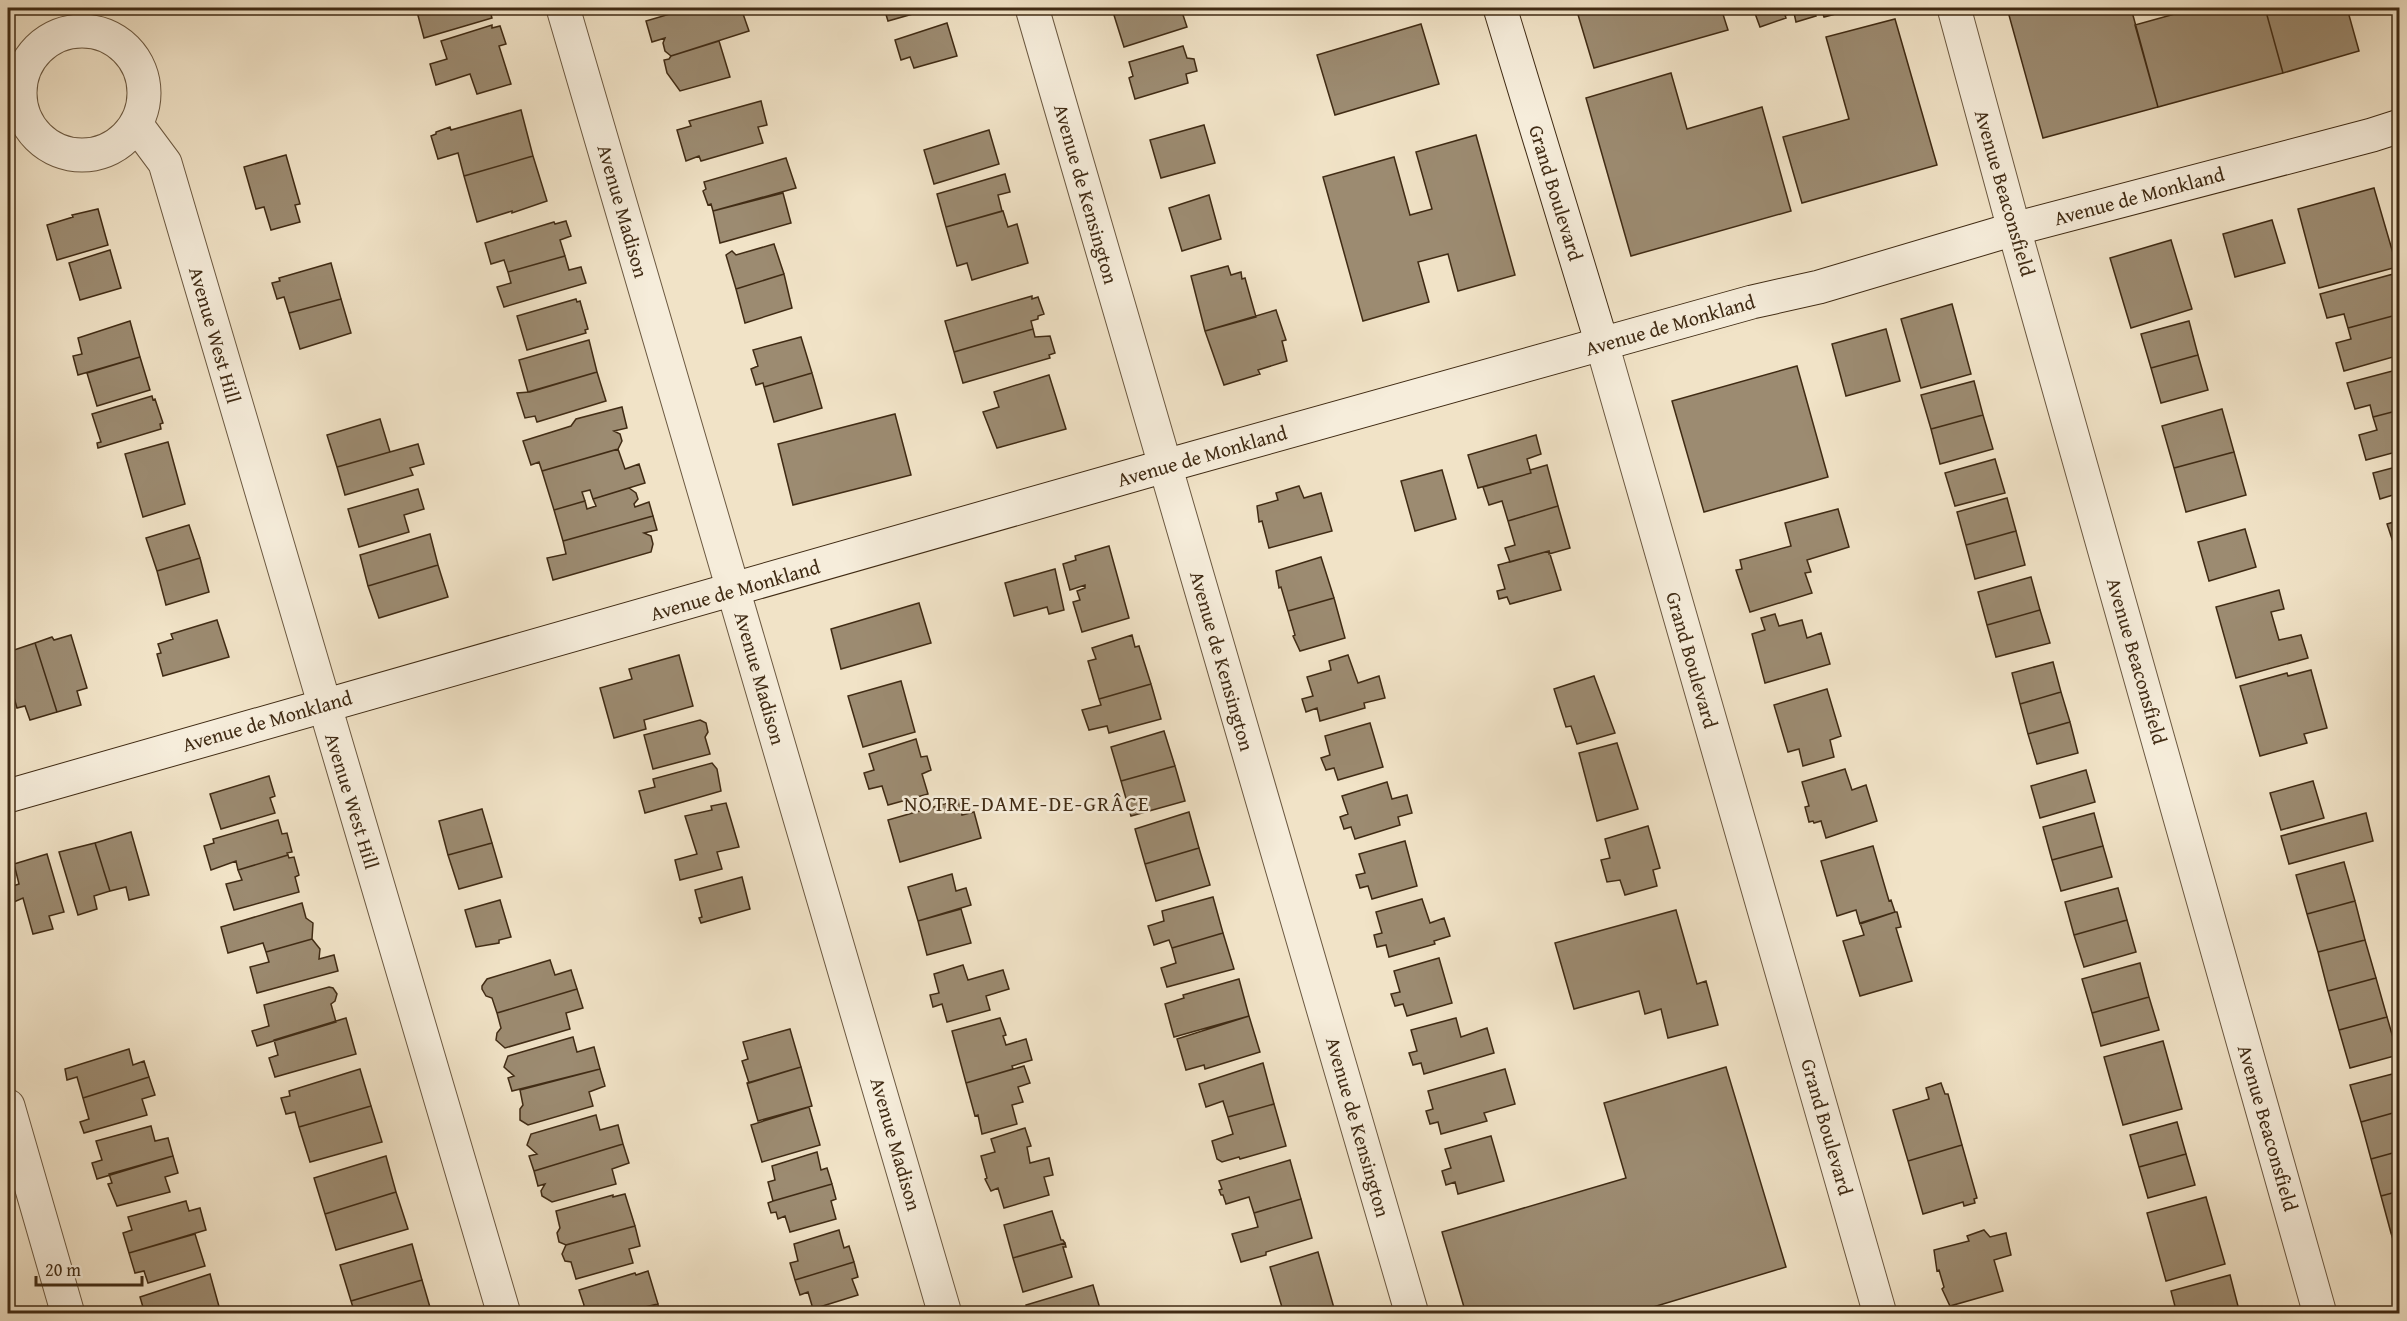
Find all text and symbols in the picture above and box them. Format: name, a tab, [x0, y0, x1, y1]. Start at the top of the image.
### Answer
street label: Avenue de Kensington	[1047, 100, 1126, 287]
street label: Avenue Beaconsfield	[1968, 106, 2043, 280]
street label: Grand Boulevard	[1522, 121, 1591, 265]
street label: Avenue Madison	[591, 141, 656, 281]
street label: Avenue de Monkland	[2050, 159, 2228, 232]
street label: Avenue West Hill	[182, 263, 249, 407]
street label: Avenue de Monkland	[1582, 286, 1758, 363]
street label: Avenue de Monkland	[1114, 417, 1290, 494]
street label: Avenue de Monkland	[647, 551, 823, 628]
street label: Avenue de Kensington	[1183, 567, 1262, 754]
street label: Avenue Beaconsfield	[2100, 574, 2175, 748]
street label: Grand Boulevard	[1659, 588, 1726, 732]
street label: Avenue Madison	[728, 608, 793, 748]
street label: Avenue de Monkland	[179, 682, 355, 759]
street label: Avenue West Hill	[318, 729, 387, 873]
district label: NOTRE-DAME-DE-GRÂCE	[904, 788, 1150, 819]
street label: Avenue de Kensington	[1319, 1033, 1398, 1220]
street label: Avenue Beaconsfield	[2231, 1041, 2306, 1215]
street label: Grand Boulevard	[1794, 1055, 1861, 1199]
street label: Avenue Madison	[864, 1074, 929, 1214]
scale bar	[36, 1249, 142, 1287]
text: 20 m	[45, 1256, 81, 1283]

